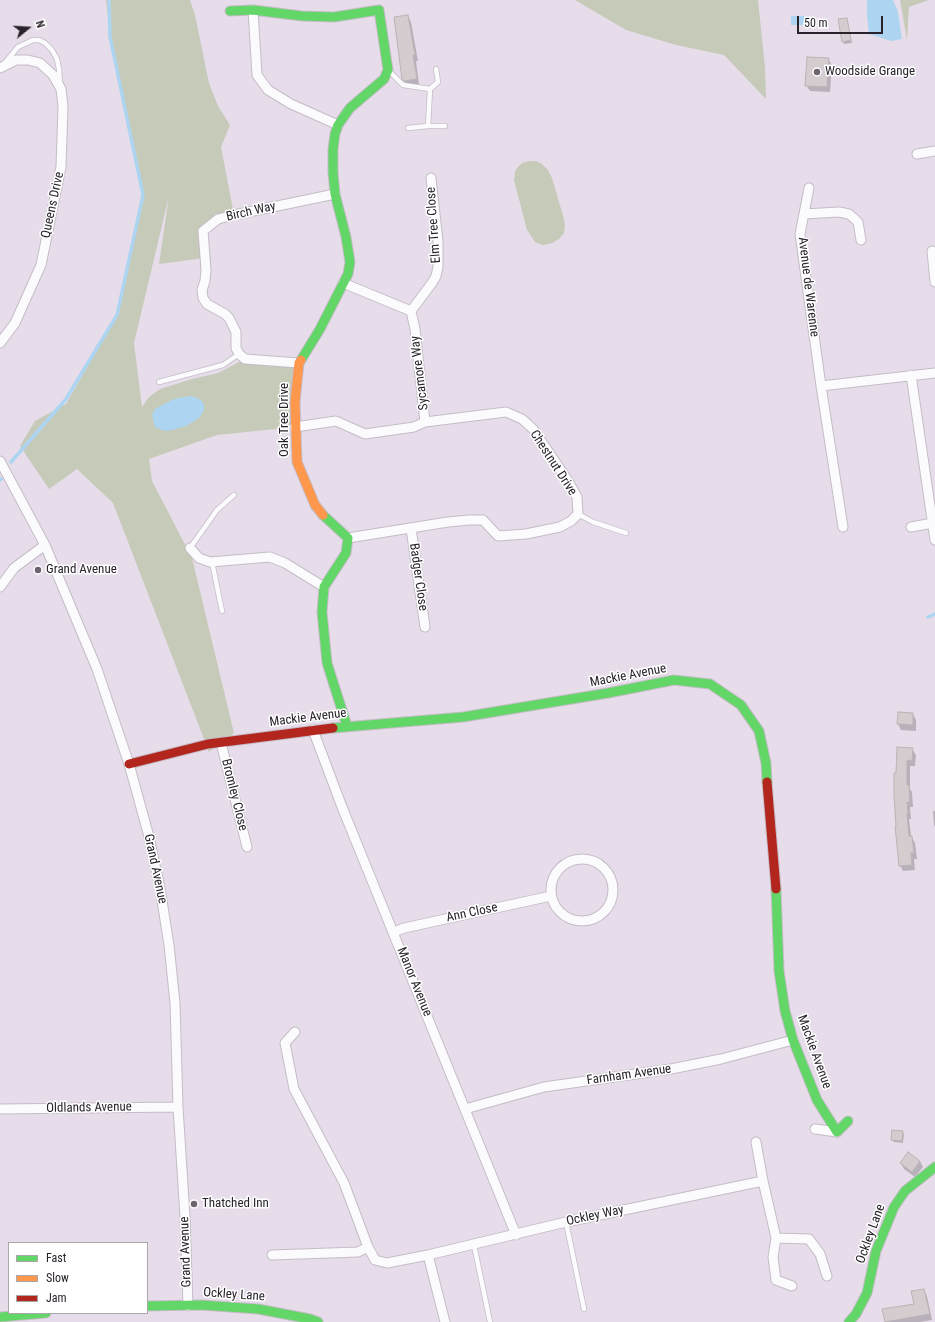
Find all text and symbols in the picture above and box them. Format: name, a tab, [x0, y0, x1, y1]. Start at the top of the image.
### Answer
north arrow	[8, 8, 48, 48]
scale bar	[799, 8, 885, 34]
text: 50 m	[804, 16, 828, 30]
text: N	[33, 19, 47, 29]
place label: Woodside Grange	[825, 64, 915, 80]
marker: Woodside Grange	[812, 67, 822, 77]
street label: Queens Drive	[38, 170, 68, 240]
street label: Elm Tree Close	[424, 186, 444, 264]
street label: Birch Way	[225, 199, 277, 225]
street label: Avenue de Warenne	[794, 236, 822, 338]
street label: Sycamore Way	[408, 335, 432, 411]
street label: Oak Tree Drive	[277, 383, 293, 457]
street label: Chestnut Drive	[526, 427, 580, 499]
street label: Badger Close	[406, 542, 430, 612]
place label: Grand Avenue	[46, 562, 117, 578]
marker: Grand Avenue	[33, 565, 43, 575]
street label: Mackie Avenue	[589, 661, 667, 691]
street label: Mackie Avenue	[269, 706, 347, 730]
street label: Bromley Close	[218, 757, 250, 833]
street label: Grand Avenue	[140, 833, 170, 905]
street label: Ann Close	[445, 900, 499, 926]
street label: Manor Avenue	[393, 945, 435, 1019]
street label: Mackie Avenue	[793, 1013, 835, 1091]
street label: Farnham Avenue	[586, 1061, 672, 1089]
street label: Oldlands Avenue	[46, 1099, 132, 1117]
place label: Thatched Inn	[202, 1196, 269, 1212]
marker: Thatched Inn	[189, 1199, 199, 1209]
street label: Ockley Way	[565, 1202, 625, 1230]
street label: Ockley Lane	[853, 1202, 889, 1266]
street label: Grand Avenue	[177, 1216, 195, 1288]
legend	[8, 1242, 148, 1314]
text: Fast	[46, 1251, 66, 1265]
text: Slow	[46, 1271, 69, 1285]
street label: Ockley Lane	[203, 1285, 265, 1305]
text: Jam	[46, 1291, 67, 1305]

